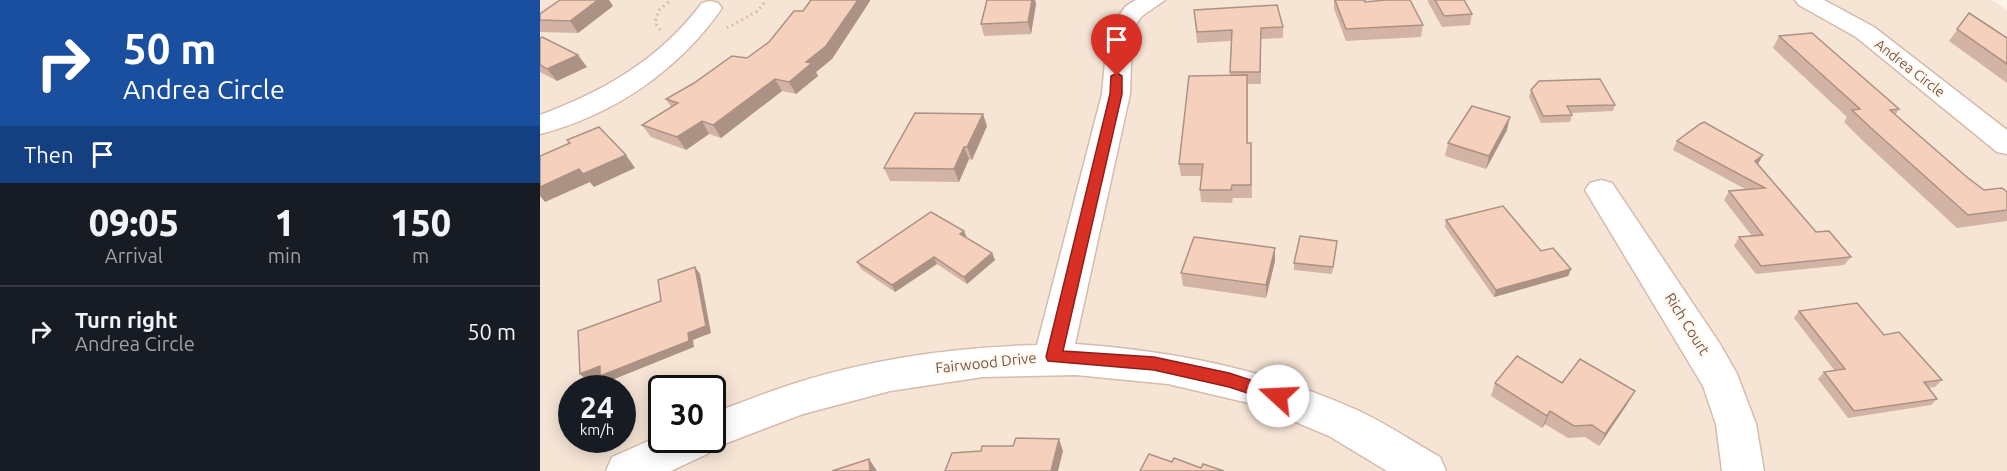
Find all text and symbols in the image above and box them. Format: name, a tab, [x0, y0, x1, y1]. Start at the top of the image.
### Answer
pin	[1091, 14, 1142, 76]
icon: arrive	[1100, 23, 1133, 56]
icon: right	[24, 24, 102, 102]
text: 50 m	[123, 25, 217, 72]
street label: Andrea Circle	[1872, 36, 1948, 100]
text: Andrea Circle	[123, 74, 285, 104]
icon: arrive	[86, 138, 119, 171]
text: Then	[24, 142, 74, 167]
text: 09:05	[89, 202, 179, 243]
text: 1	[274, 202, 295, 243]
text: 150	[390, 202, 451, 243]
text: Arrival	[105, 244, 163, 267]
text: min	[268, 244, 301, 267]
text: m	[412, 244, 429, 267]
street label: Rich Court	[1662, 290, 1713, 358]
text: Turn right	[75, 307, 177, 332]
icon: right	[24, 315, 57, 348]
text: 50 m	[467, 319, 516, 344]
text: Andrea Circle	[75, 332, 195, 355]
street label: Fairwood Drive	[935, 349, 1037, 376]
position arrow	[1246, 364, 1310, 428]
speed limit sign: 30	[648, 375, 726, 453]
text: 24	[580, 390, 614, 424]
text: km/h	[580, 421, 614, 438]

